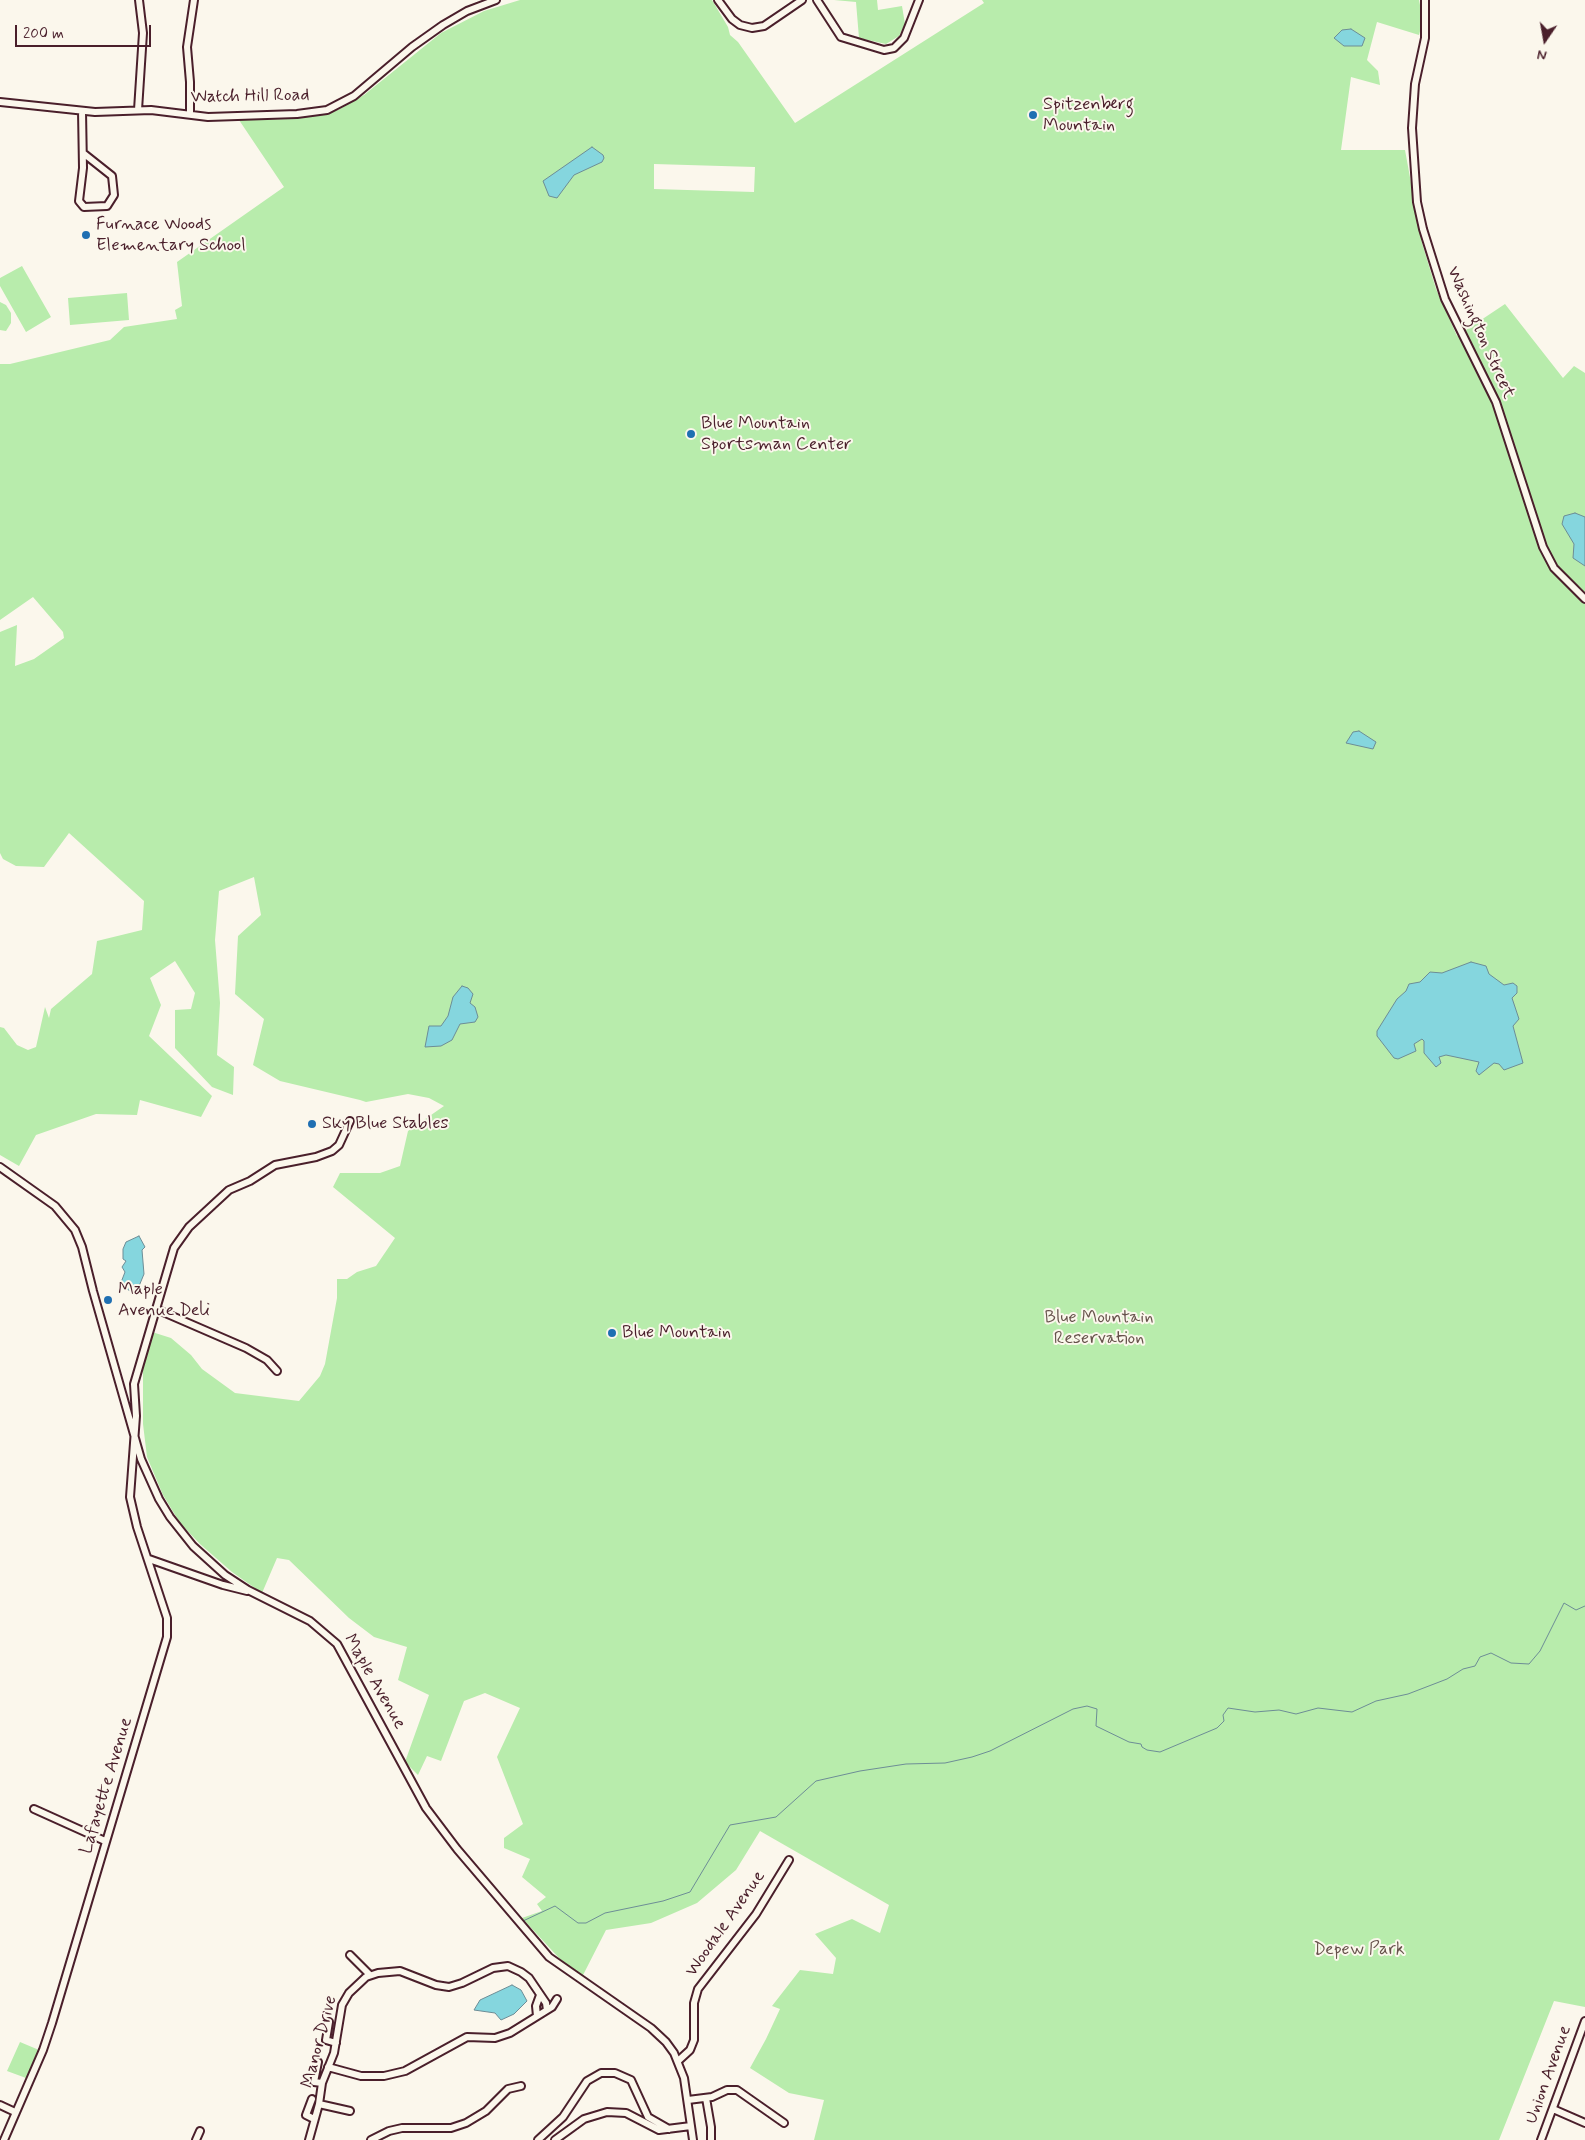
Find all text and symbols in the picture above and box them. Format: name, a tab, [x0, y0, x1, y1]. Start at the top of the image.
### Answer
scale bar	[18, 15, 154, 47]
north arrow	[1520, 15, 1570, 65]
text: 200 m	[23, 24, 64, 44]
text: N	[1535, 45, 1548, 64]
street label: Watch Hill Road	[190, 85, 310, 109]
place label: Spitzenberg Mountain	[1043, 94, 1134, 136]
marker: Spitzenberg Mountain	[1027, 109, 1039, 121]
place label: Furnace Woods Elementary School	[96, 214, 246, 256]
marker: Furnace Woods Elementary School	[80, 229, 92, 241]
street label: Washington Street	[1441, 263, 1519, 403]
place label: Blue Mountain Sportsman Center	[701, 413, 852, 456]
marker: Blue Mountain Sportsman Center	[685, 428, 697, 440]
place label: Sky Blue Stables	[322, 1113, 449, 1135]
marker: Sky Blue Stables	[306, 1118, 318, 1130]
place label: Maple Avenue Deli	[118, 1279, 210, 1322]
marker: Maple Avenue Deli	[102, 1294, 114, 1306]
park label: Blue Mountain Reservation	[1044, 1307, 1154, 1350]
place label: Blue Mountain	[622, 1322, 731, 1344]
marker: Blue Mountain	[606, 1327, 618, 1339]
street label: Maple Avenue	[338, 1631, 410, 1733]
street label: Lafayette Avenue	[76, 1715, 138, 1857]
street label: Woodale Avenue	[681, 1867, 771, 1981]
park label: Depew Park	[1313, 1939, 1405, 1961]
street label: Manor Drive	[297, 1993, 343, 2091]
street label: Union Avenue	[1521, 2023, 1577, 2127]

